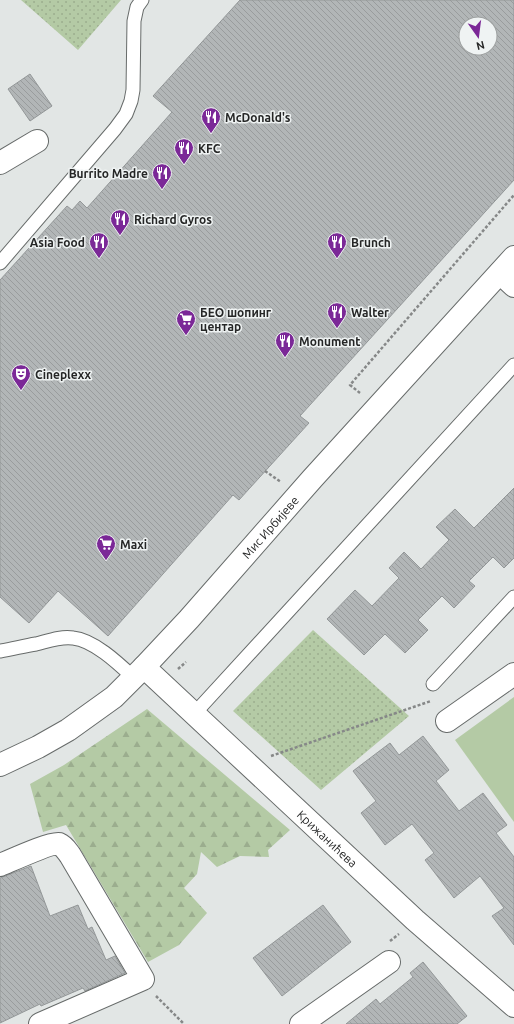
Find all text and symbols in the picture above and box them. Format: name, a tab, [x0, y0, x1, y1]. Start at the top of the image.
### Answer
north arrow	[458, 16, 498, 56]
text: N	[475, 39, 486, 53]
restaurant icon: McDonald's	[200, 106, 222, 134]
place label: McDonald's	[225, 111, 291, 124]
restaurant icon: KFC	[173, 137, 195, 165]
place label: KFC	[198, 142, 221, 155]
restaurant icon: Burrito Madre	[151, 162, 173, 190]
place label: Burrito Madre	[69, 167, 148, 180]
restaurant icon: Richard Gyros	[109, 208, 131, 236]
place label: Richard Gyros	[134, 213, 212, 226]
restaurant icon: Asia Food	[88, 231, 110, 259]
restaurant icon: Brunch	[326, 231, 348, 259]
place label: Asia Food	[30, 236, 85, 249]
place label: Brunch	[351, 236, 391, 249]
restaurant icon: Walter	[326, 301, 348, 329]
place label: БЕО шопинг центар	[200, 306, 272, 333]
place label: Walter	[351, 306, 389, 319]
supermarket icon: БЕО шопинг центар	[175, 308, 197, 336]
restaurant icon: Monument	[274, 330, 296, 358]
place label: Monument	[299, 335, 360, 348]
theatre icon: Cineplexx	[10, 363, 32, 391]
place label: Cineplexx	[35, 368, 92, 381]
street label: Мис Ирбијеве	[239, 493, 301, 561]
supermarket icon: Maxi	[95, 533, 117, 561]
place label: Maxi	[120, 538, 147, 551]
street label: Крижанићева	[295, 807, 360, 869]

